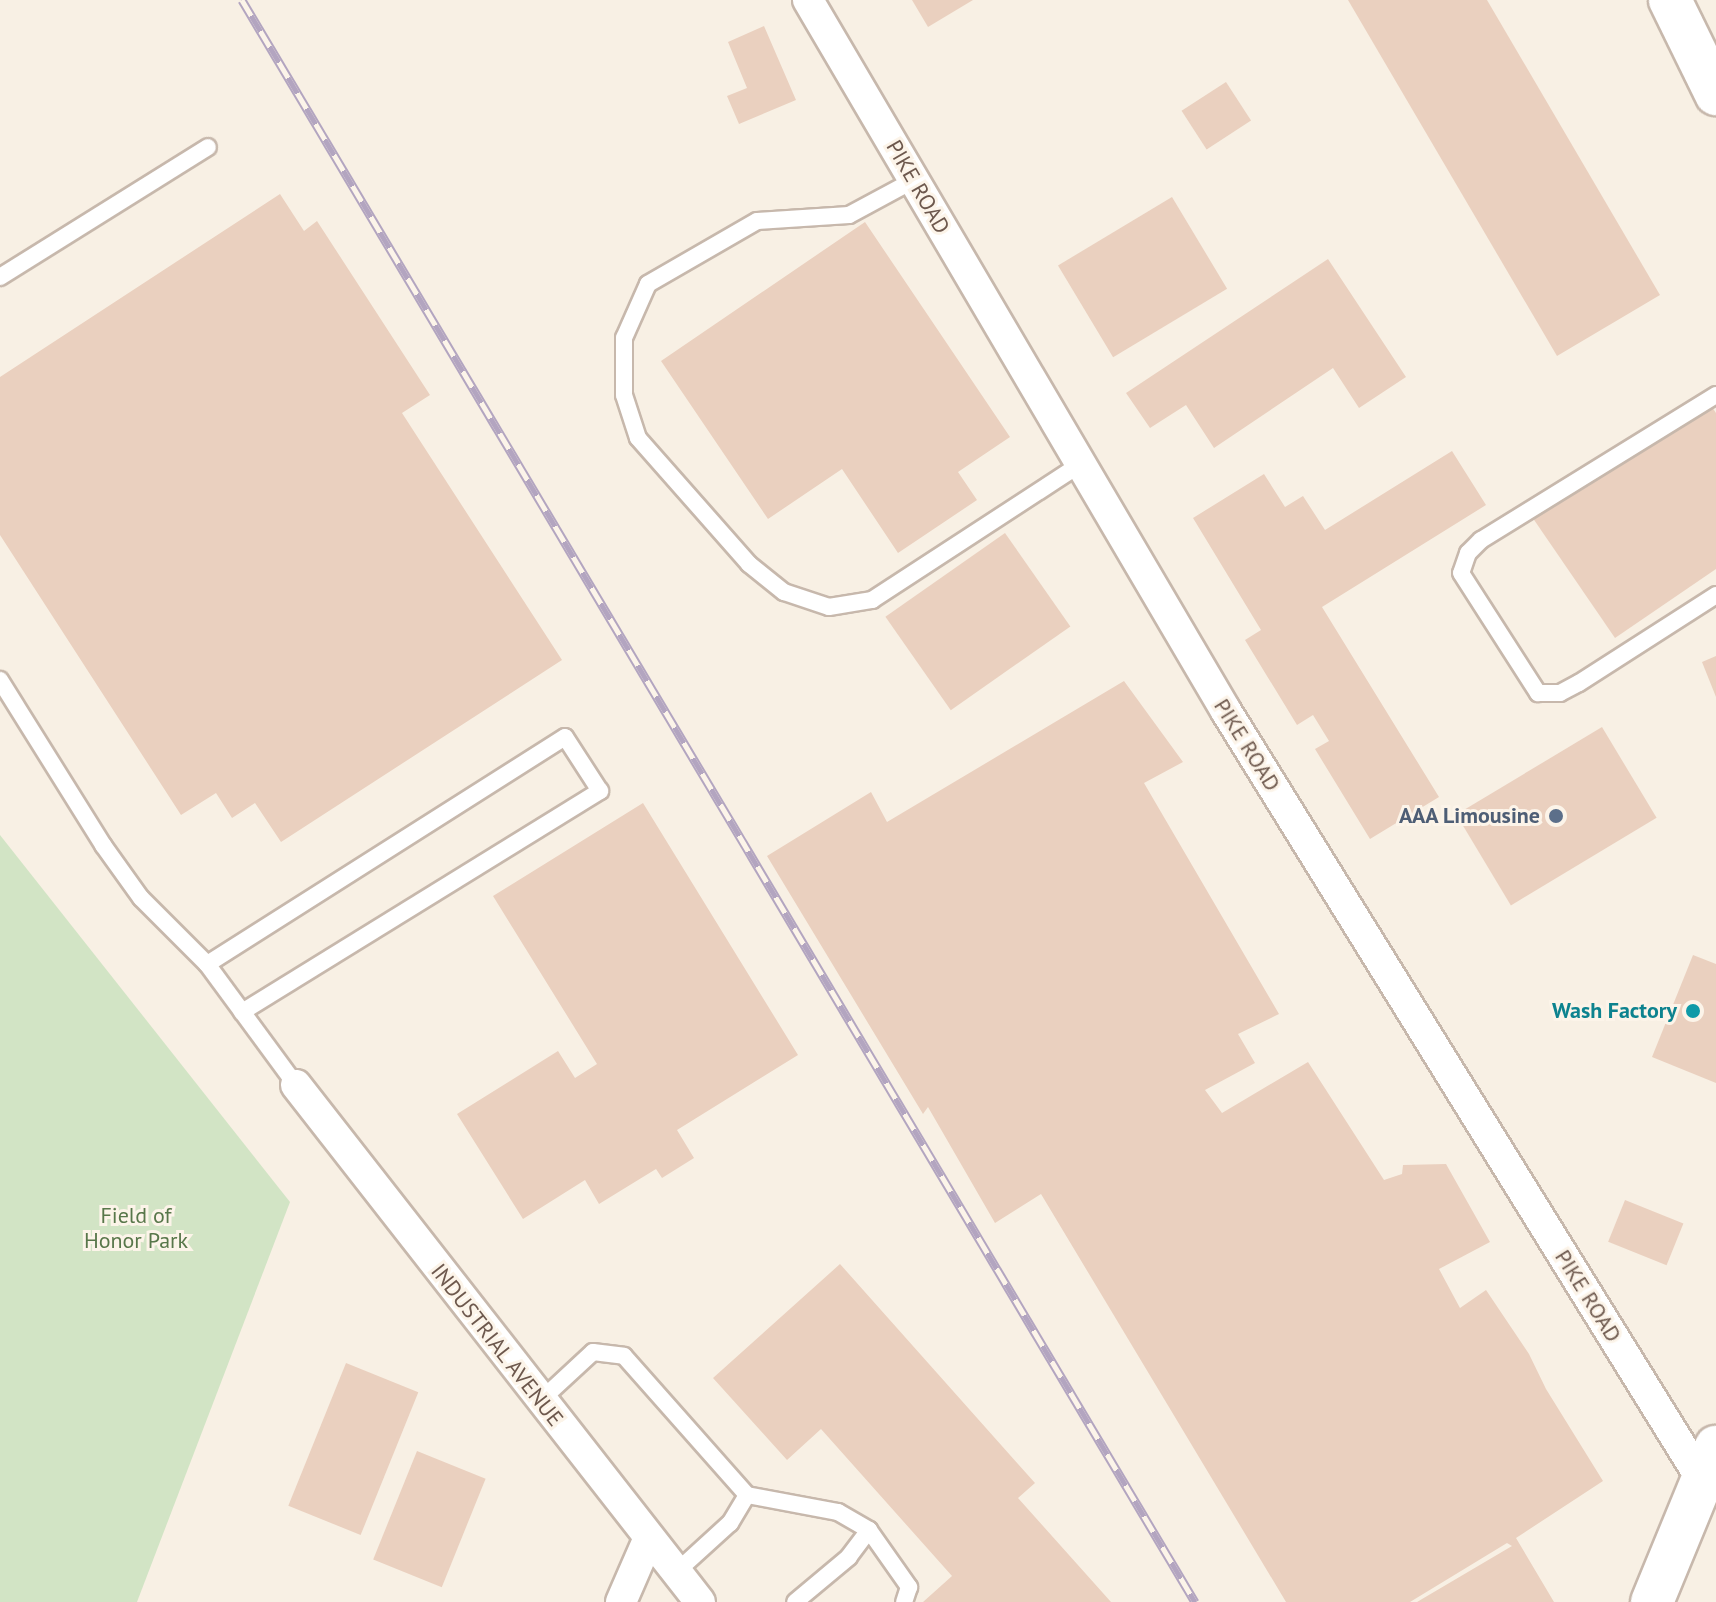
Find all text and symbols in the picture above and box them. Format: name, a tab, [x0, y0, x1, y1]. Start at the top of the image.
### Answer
street label: PIKE ROAD	[881, 136, 955, 238]
street label: PIKE ROAD	[1208, 694, 1286, 796]
place label: AAA Limousine	[1398, 803, 1540, 829]
marker: AAA Limousine	[1547, 807, 1565, 825]
place label: Wash Factory	[1552, 998, 1677, 1024]
marker: Wash Factory	[1684, 1002, 1702, 1020]
park label: Field of Honor Park	[84, 1202, 188, 1254]
street label: PIKE ROAD	[1549, 1245, 1627, 1347]
street label: INDUSTRIAL AVENUE	[425, 1258, 569, 1432]

